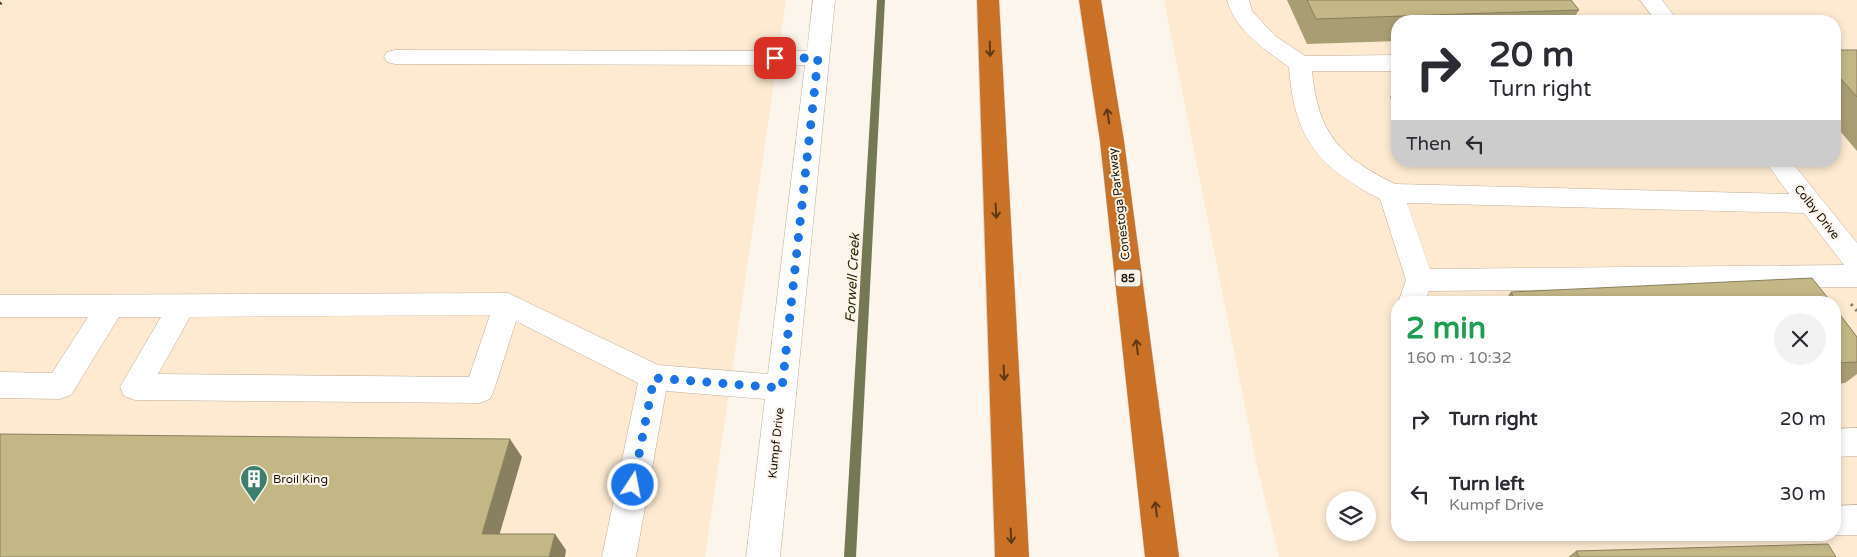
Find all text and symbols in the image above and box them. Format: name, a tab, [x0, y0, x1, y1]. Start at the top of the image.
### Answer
text: 20 m	[1489, 34, 1574, 76]
icon: right	[1406, 35, 1471, 100]
pin	[754, 37, 796, 79]
one-way arrow	[985, 40, 995, 56]
icon: arrive	[761, 44, 789, 72]
text: Turn right	[1489, 76, 1591, 102]
one-way arrow	[1103, 109, 1113, 125]
icon: left	[1461, 130, 1489, 158]
text: Then	[1406, 133, 1451, 155]
street label: Conestoga Parkway	[1105, 147, 1133, 261]
street label: Colby Drive	[1791, 182, 1843, 242]
one-way arrow	[991, 203, 1000, 219]
water label: Forwell Creek	[842, 231, 863, 323]
road number: 85	[1116, 270, 1140, 286]
text: 2 min	[1406, 310, 1486, 347]
button: close	[1774, 313, 1826, 365]
one-way arrow	[1131, 340, 1141, 356]
text: 160 m · 10:32	[1406, 348, 1512, 368]
one-way arrow	[999, 365, 1008, 381]
icon: right	[1406, 405, 1434, 433]
street label: Kumpf Drive	[765, 407, 787, 479]
text: Turn right	[1449, 408, 1537, 430]
text: 20 m	[1780, 408, 1826, 430]
position arrow	[606, 458, 658, 510]
building icon: Broil King	[239, 464, 269, 503]
place label: Broil King	[273, 472, 328, 486]
text: Turn left	[1449, 473, 1525, 495]
icon: left	[1406, 480, 1434, 508]
text: 30 m	[1780, 483, 1826, 505]
map controls	[1326, 491, 1376, 541]
button: layers	[1326, 491, 1376, 541]
text: Kumpf Drive	[1449, 495, 1544, 515]
one-way arrow	[1151, 501, 1161, 517]
one-way arrow	[1007, 527, 1016, 543]

